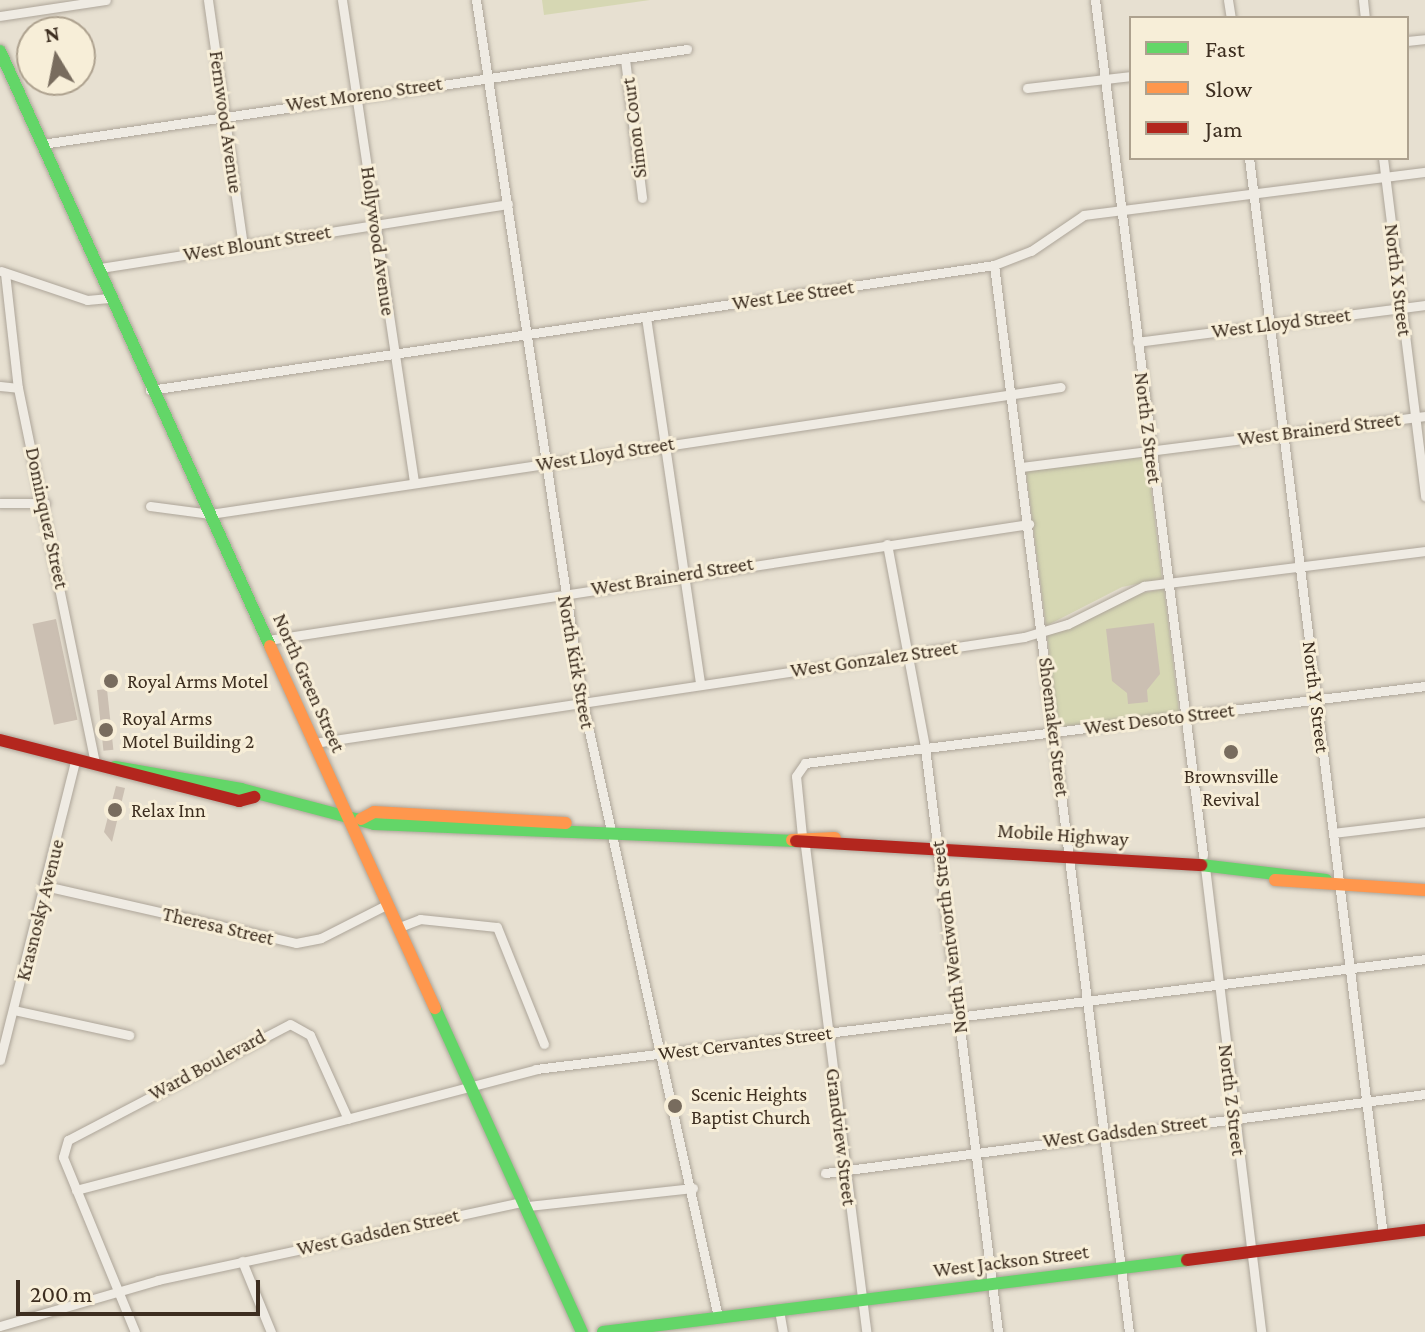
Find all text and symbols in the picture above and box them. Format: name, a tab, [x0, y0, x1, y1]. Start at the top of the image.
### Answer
north arrow	[16, 16, 96, 96]
legend	[1129, 16, 1409, 160]
text: N	[43, 20, 62, 47]
text: Fast	[1205, 35, 1245, 62]
street label: Fernwood Avenue	[204, 49, 248, 195]
street label: West Moreno Street	[284, 71, 444, 117]
text: Slow	[1205, 75, 1252, 102]
street label: Simon Court	[616, 76, 652, 180]
text: Jam	[1205, 115, 1243, 142]
street label: Hollywood Avenue	[356, 165, 400, 317]
street label: West Blount Street	[181, 219, 333, 267]
street label: North X Street	[1379, 222, 1417, 338]
street label: West Lee Street	[731, 275, 855, 315]
street label: West Lloyd Street	[1210, 303, 1352, 343]
street label: North Z Street	[1129, 371, 1167, 485]
street label: West Brainerd Street	[1236, 407, 1402, 451]
street label: West Lloyd Street	[534, 431, 676, 477]
street label: Dominquez Street	[20, 445, 74, 591]
street label: West Brainerd Street	[589, 551, 755, 601]
street label: North Kirk Street	[552, 593, 600, 731]
street label: North Green Street	[268, 610, 350, 756]
street label: West Gonzalez Street	[789, 635, 959, 683]
street label: North Y Street	[1297, 640, 1335, 754]
street label: Shoemaker Street	[1034, 656, 1074, 798]
place label: Royal Arms Motel	[127, 669, 268, 693]
marker: Royal Arms Motel	[102, 672, 120, 690]
street label: West Desoto Street	[1082, 698, 1236, 740]
place label: Royal Arms Motel Building 2	[122, 706, 254, 753]
marker: Royal Arms Motel Building 2	[97, 721, 115, 739]
marker: Brownsville Revival	[1222, 743, 1240, 761]
place label: Brownsville Revival	[1184, 764, 1278, 811]
place label: Relax Inn	[131, 798, 206, 822]
marker: Relax Inn	[106, 801, 124, 819]
street label: Mobile Highway	[997, 818, 1129, 852]
street label: Krasnosky Avenue	[11, 837, 69, 983]
street label: North Wentworth Street	[925, 839, 973, 1035]
street label: Theresa Street	[160, 902, 276, 950]
street label: West Cervantes Street	[657, 1020, 833, 1066]
street label: Ward Boulevard	[145, 1024, 269, 1106]
street label: North Z Street	[1213, 1043, 1251, 1157]
street label: Grandview Street	[821, 1067, 861, 1207]
place label: Scenic Heights Baptist Church	[691, 1082, 811, 1129]
marker: Scenic Heights Baptist Church	[666, 1097, 684, 1115]
street label: West Gadsden Street	[1041, 1109, 1209, 1153]
street label: West Gadsden Street	[295, 1203, 461, 1261]
street label: West Jackson Street	[932, 1240, 1090, 1282]
scale bar	[20, 1264, 264, 1314]
text: 200 m	[30, 1280, 92, 1307]

